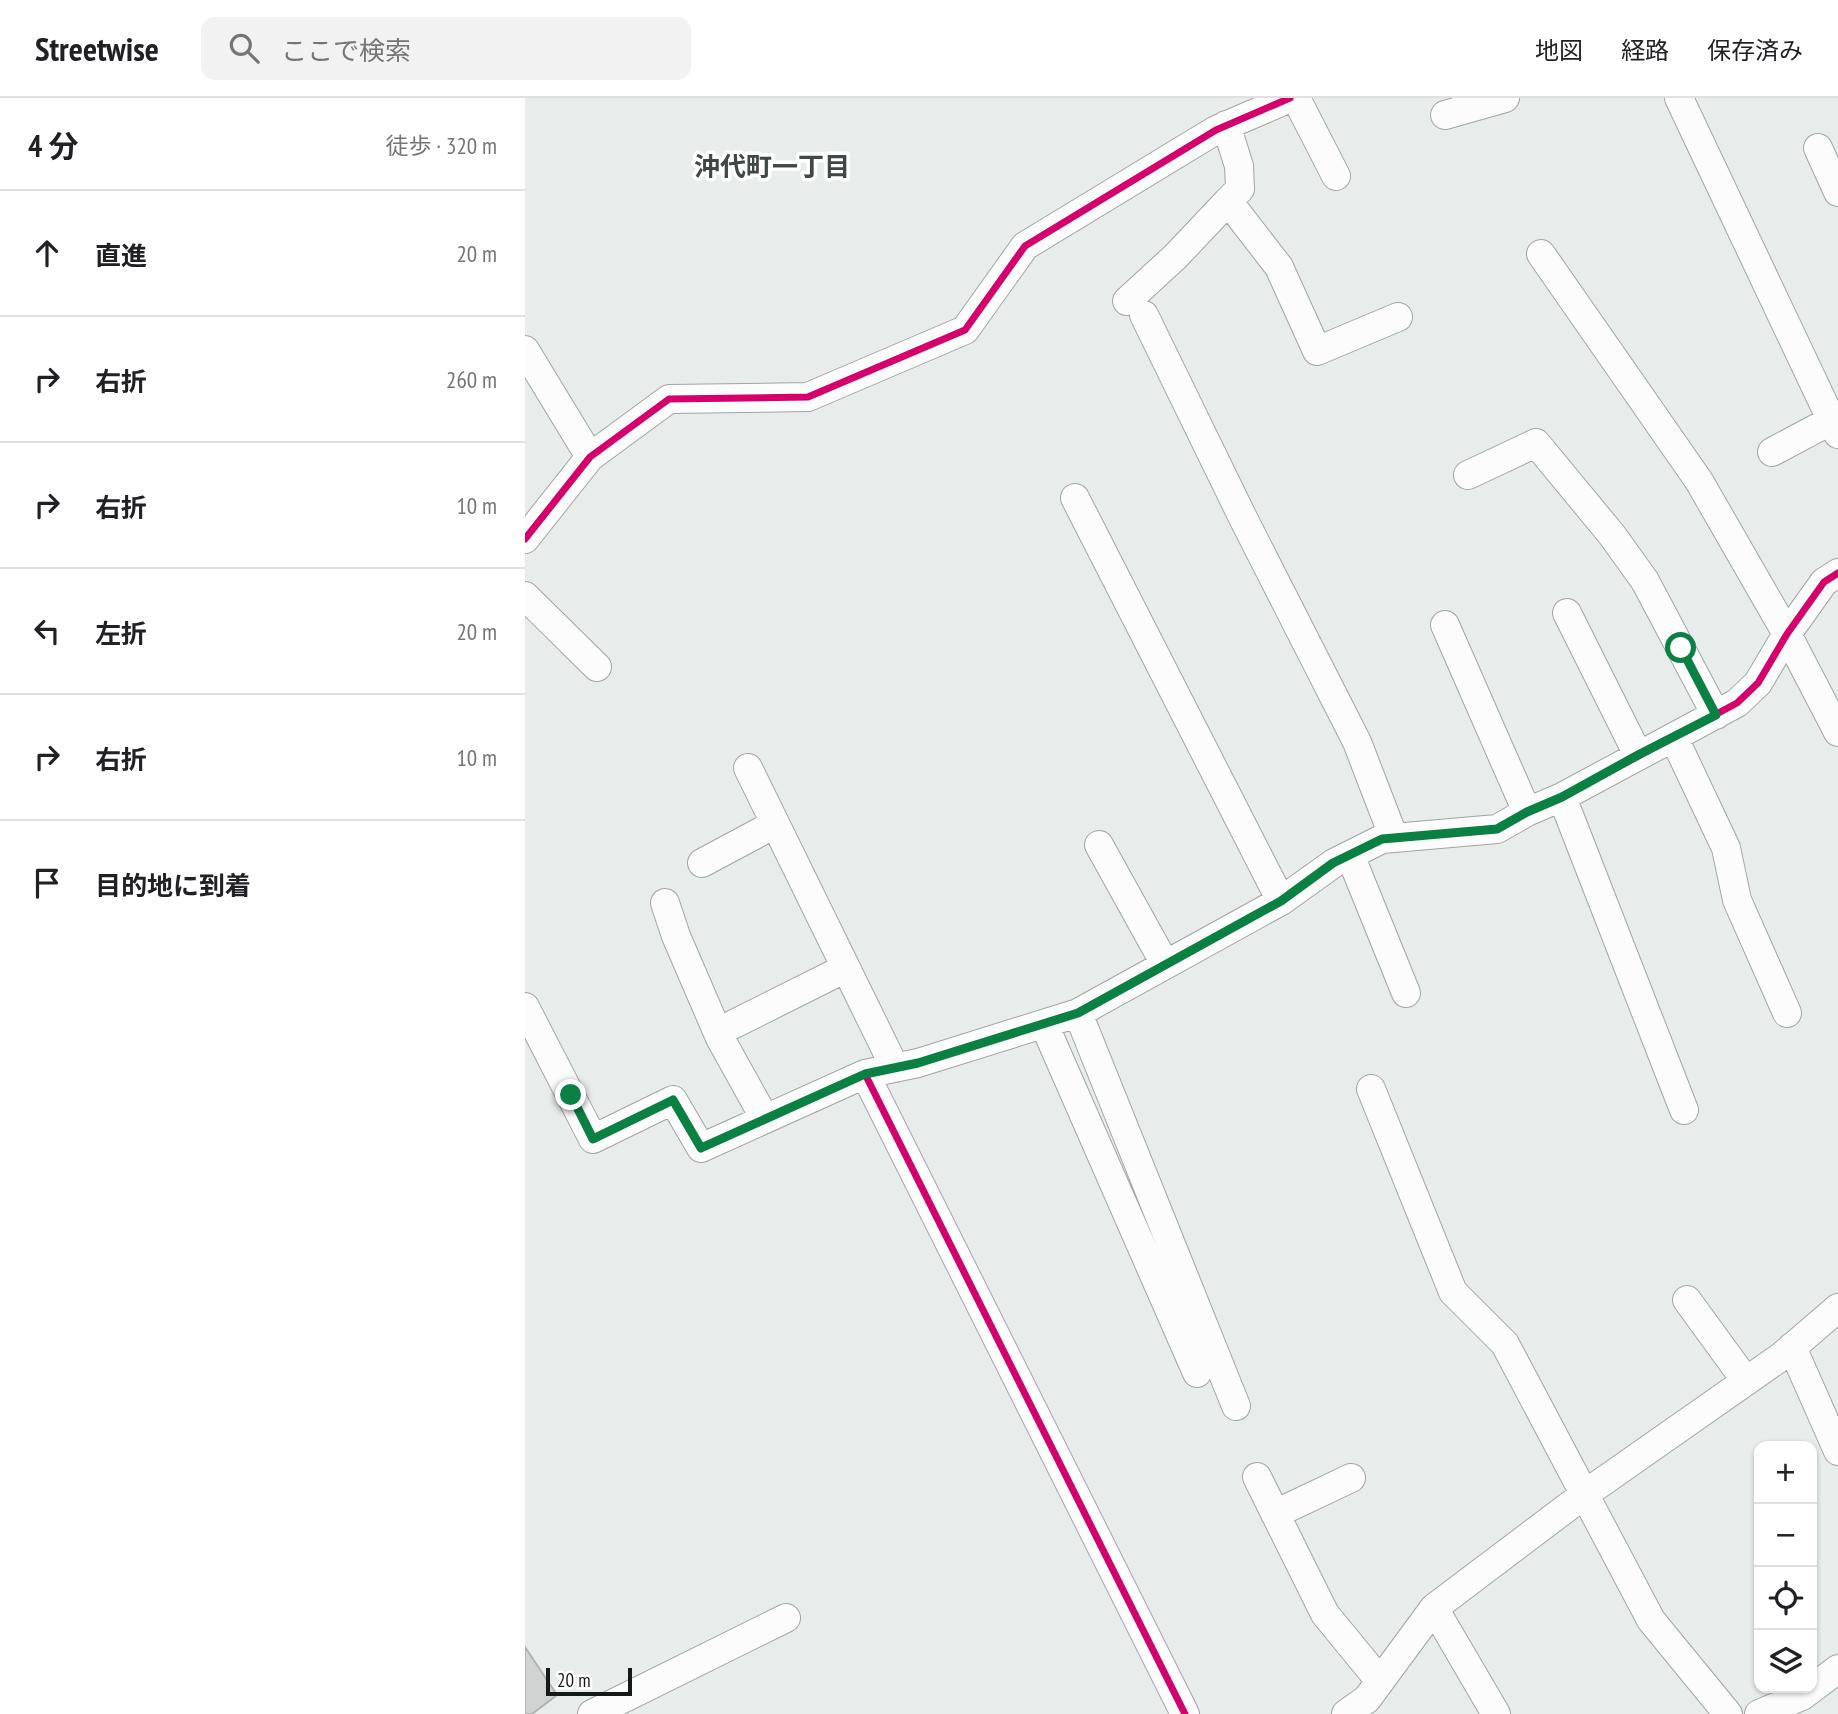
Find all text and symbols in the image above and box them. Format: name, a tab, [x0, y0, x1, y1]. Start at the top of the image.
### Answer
search box	[201, 17, 691, 80]
text: Streetwise	[35, 27, 159, 70]
icon: search	[225, 29, 263, 67]
text: ここで検索	[281, 34, 411, 67]
text: 地図	[1535, 35, 1583, 66]
text: 経路	[1621, 35, 1669, 66]
text: 保存済み	[1707, 35, 1803, 66]
text: 4 分	[28, 126, 79, 165]
text: 徒歩 · 320 m	[385, 131, 497, 160]
district label: 沖代町一丁目	[694, 150, 850, 183]
icon: ahead	[28, 234, 66, 272]
text: 直進	[95, 239, 147, 272]
text: 20 m	[456, 239, 497, 268]
icon: right	[28, 360, 66, 398]
text: 右折	[95, 365, 147, 398]
text: 260 m	[446, 365, 497, 394]
icon: right	[28, 486, 66, 524]
text: 右折	[95, 491, 147, 524]
text: 10 m	[456, 491, 497, 520]
icon: left	[28, 612, 66, 650]
text: 左折	[95, 617, 147, 650]
text: 20 m	[456, 617, 497, 646]
route start	[1665, 632, 1696, 663]
icon: right	[28, 738, 66, 776]
text: 右折	[95, 743, 147, 776]
text: 10 m	[456, 743, 497, 772]
icon: arrive	[28, 864, 66, 902]
text: 目的地に到着	[95, 869, 251, 902]
route end	[555, 1079, 586, 1110]
map controls	[1754, 1441, 1817, 1693]
button: +	[1754, 1441, 1817, 1504]
button: −	[1754, 1504, 1817, 1567]
button: locate	[1754, 1567, 1817, 1630]
button: layers	[1754, 1630, 1817, 1693]
scale bar	[546, 1665, 632, 1697]
text: 20 m	[557, 1668, 591, 1692]

